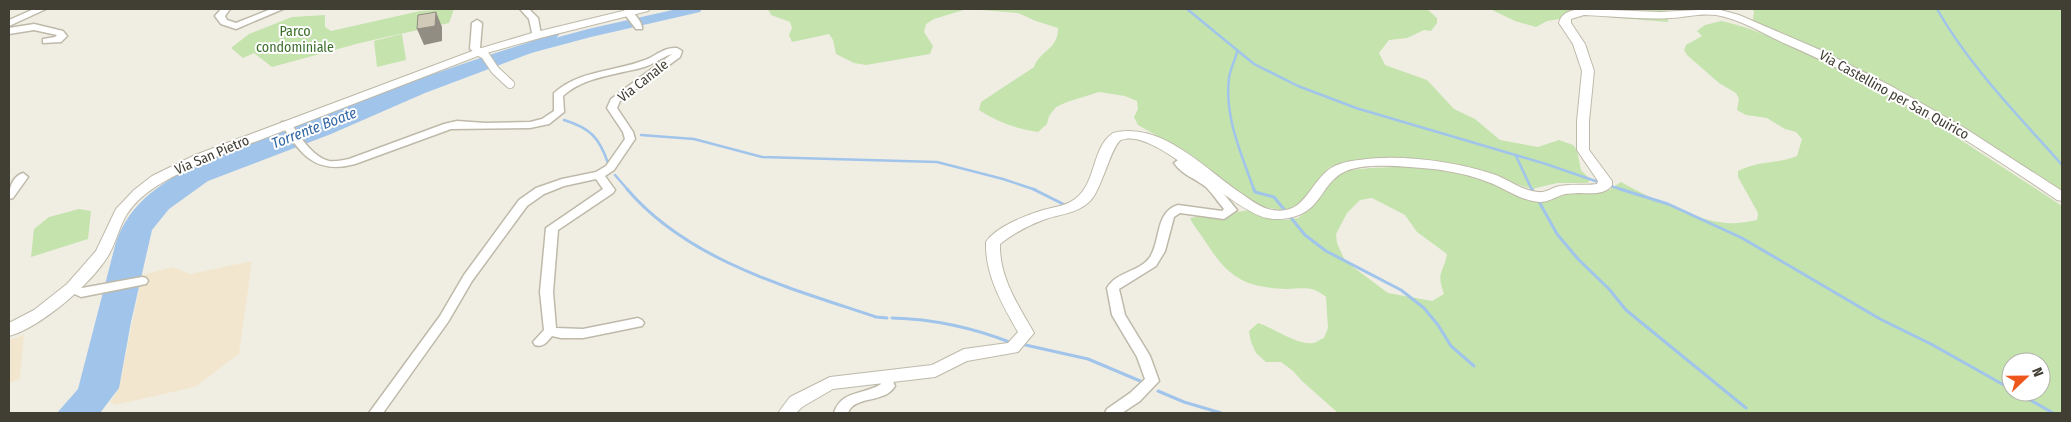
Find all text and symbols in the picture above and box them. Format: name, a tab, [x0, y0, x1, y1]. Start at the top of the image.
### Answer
park label: Parco condominiale	[256, 23, 334, 56]
street label: Via Castellino per San Quirico	[1816, 47, 1972, 143]
street label: Via Canale	[614, 56, 672, 106]
water label: Torrente Boate	[269, 104, 359, 152]
street label: Via San Pietro	[172, 132, 252, 178]
north arrow	[2001, 352, 2051, 402]
text: N	[2028, 365, 2047, 379]

